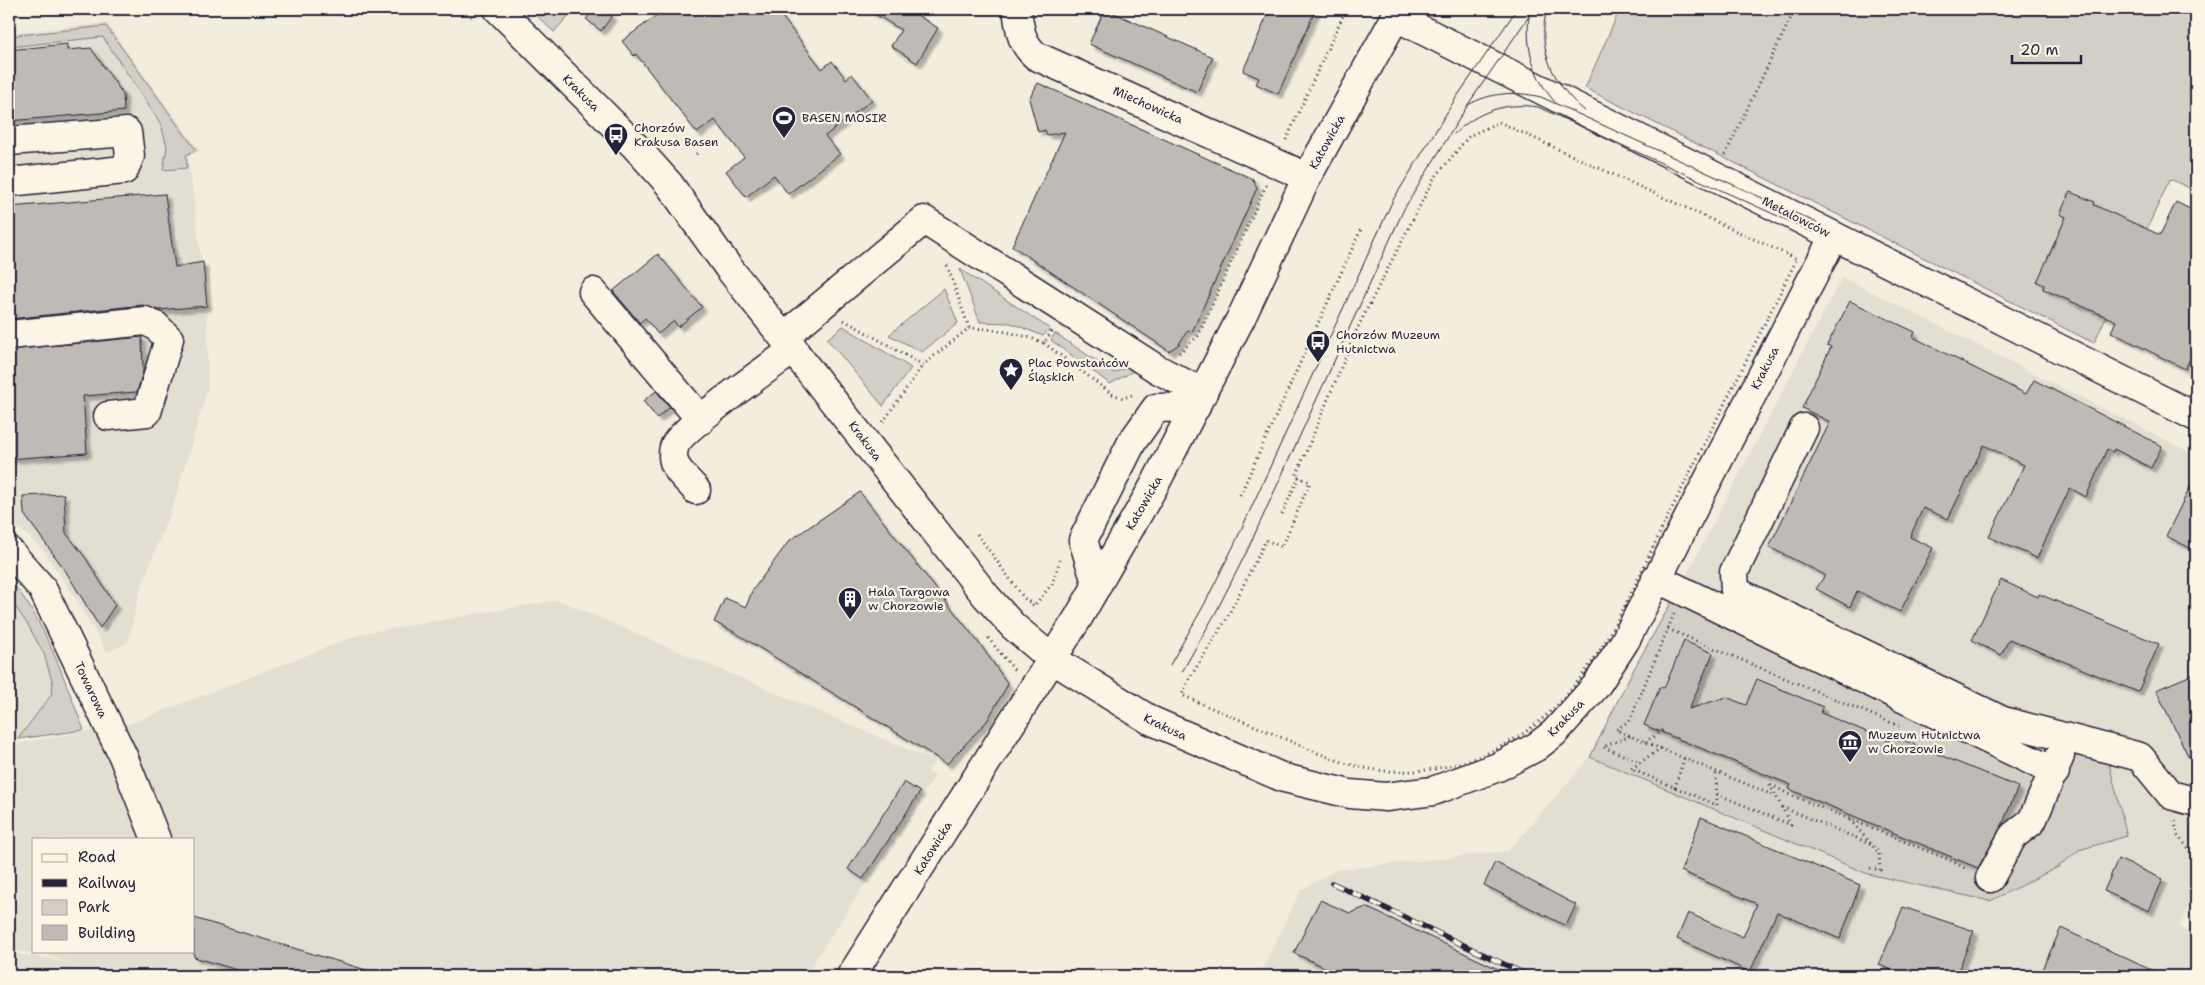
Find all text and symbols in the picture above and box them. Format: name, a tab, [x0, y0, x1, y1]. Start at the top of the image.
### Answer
scale bar	[2012, 32, 2081, 64]
text: 20 m	[2020, 40, 2059, 60]
street label: Krakusa	[559, 71, 603, 115]
street label: Miechowicka	[1110, 82, 1186, 128]
sports icon: BASEN MOSIR	[771, 105, 797, 139]
place label: BASEN MOSIR	[802, 110, 886, 126]
street label: Katowicka	[1305, 111, 1349, 172]
place label: Chorzów Krakusa Basen	[634, 120, 718, 150]
bus stop icon: Chorzów Krakusa Basen	[603, 122, 629, 156]
street label: Metalowców	[1759, 193, 1833, 241]
place label: Chorzów Muzeum Hutnictwa	[1336, 327, 1440, 357]
bus stop icon: Chorzów Muzeum Hutnictwa	[1305, 329, 1331, 363]
street label: Krakusa	[1747, 343, 1783, 392]
place label: Plac Powstańców Śląskich	[1028, 355, 1129, 385]
place icon: Plac Powstańców Śląskich	[998, 357, 1024, 391]
street label: Krakusa	[845, 418, 886, 465]
street label: Katowicka	[1122, 472, 1166, 533]
place label: Hala Targowa w Chorzowie	[868, 584, 950, 614]
building icon: Hala Targowa w Chorzowie	[837, 586, 863, 620]
street label: Towarowa	[71, 659, 111, 721]
street label: Krakusa	[1544, 695, 1588, 740]
street label: Krakusa	[1141, 710, 1190, 744]
place label: Muzeum Hutnictwa w Chorzowie	[1868, 727, 1981, 757]
museum icon: Muzeum Hutnictwa w Chorzowie	[1837, 729, 1863, 763]
street label: Katowicka	[910, 818, 956, 878]
legend	[32, 838, 195, 952]
text: Road	[78, 847, 116, 867]
text: Railway	[78, 873, 136, 893]
text: Park	[78, 897, 110, 917]
text: Building	[78, 923, 135, 943]

